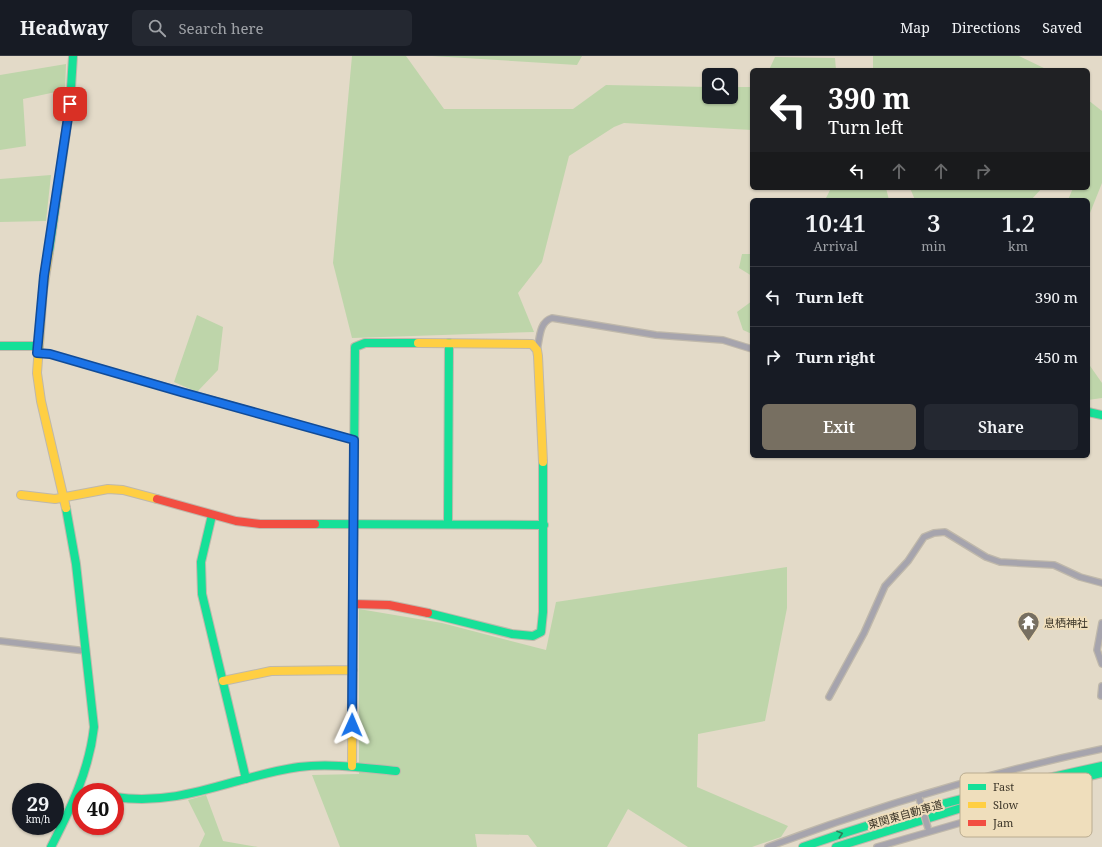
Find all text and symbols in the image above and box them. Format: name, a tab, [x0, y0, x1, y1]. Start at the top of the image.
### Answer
search box	[132, 10, 412, 46]
text: Headway	[20, 15, 108, 41]
icon: search	[146, 17, 168, 39]
text: Search here	[178, 18, 264, 38]
text: Map	[900, 18, 930, 37]
text: Directions	[952, 18, 1020, 37]
text: Saved	[1042, 18, 1082, 37]
map controls	[702, 68, 738, 104]
button: search	[702, 68, 738, 104]
text: 390 m	[828, 79, 910, 117]
icon: left	[762, 84, 814, 136]
pin	[53, 87, 87, 121]
icon: arrive	[59, 93, 81, 115]
text: Turn left	[828, 115, 903, 139]
icon: left	[846, 160, 868, 182]
icon: ahead	[888, 160, 910, 182]
icon: ahead	[930, 160, 952, 182]
icon: right	[972, 160, 994, 182]
text: 10:41	[805, 206, 866, 239]
text: 3	[927, 206, 940, 239]
text: 1.2	[1001, 206, 1035, 239]
text: Arrival	[813, 237, 858, 255]
text: min	[921, 237, 946, 255]
text: km	[1008, 237, 1028, 255]
icon: left	[762, 286, 784, 308]
text: Turn left	[796, 287, 864, 307]
text: 390 m	[1035, 287, 1078, 307]
icon: right	[762, 346, 784, 368]
text: Turn right	[796, 347, 875, 367]
text: 450 m	[1035, 347, 1078, 367]
button: Exit	[762, 404, 916, 450]
button: Share	[924, 404, 1078, 450]
temple icon: 息栖神社	[1016, 609, 1042, 642]
place label: 息栖神社	[1044, 615, 1088, 630]
position arrow	[331, 704, 373, 746]
legend	[960, 773, 1092, 837]
text: Fast	[993, 779, 1014, 794]
speed limit sign: 40	[72, 783, 124, 835]
text: 29	[27, 790, 49, 817]
street label: 東関東自動車道	[866, 796, 944, 832]
text: Slow	[993, 797, 1019, 812]
text: km/h	[26, 812, 50, 826]
text: Jam	[992, 815, 1014, 830]
one-way arrow	[836, 830, 843, 839]

